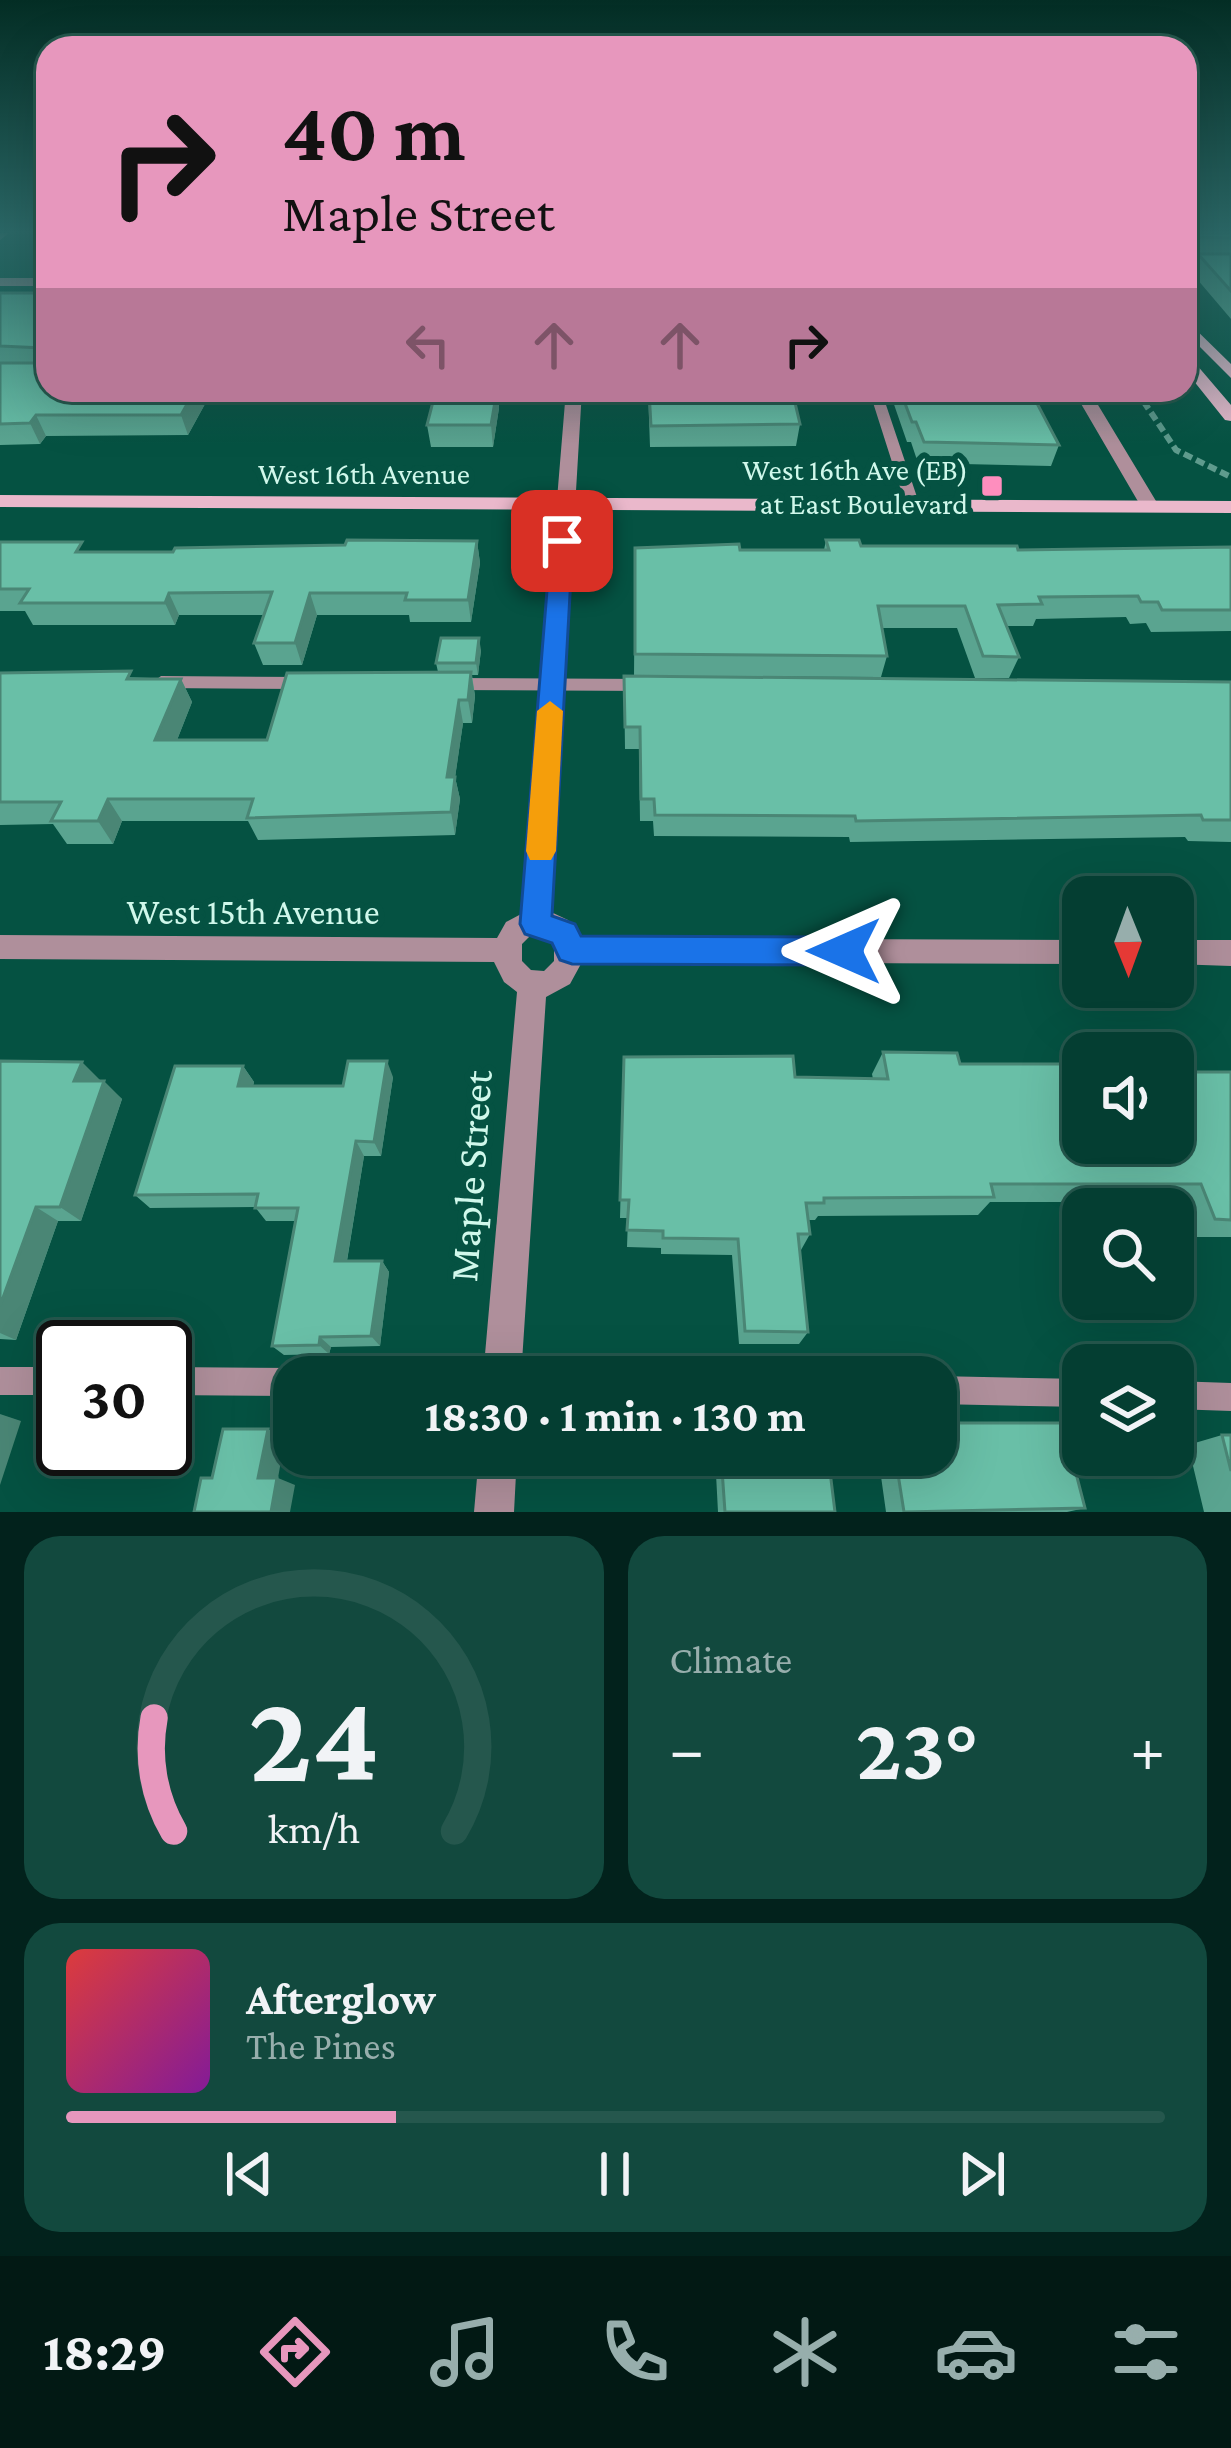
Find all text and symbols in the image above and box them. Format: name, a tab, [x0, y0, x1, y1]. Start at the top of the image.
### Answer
icon: right	[84, 84, 240, 240]
text: 40 m	[282, 85, 466, 178]
text: Maple Street	[282, 183, 555, 243]
icon: left	[395, 312, 461, 378]
icon: ahead	[521, 312, 587, 378]
icon: ahead	[647, 312, 713, 378]
icon: right	[773, 312, 839, 378]
place label: West 16th Ave (EB) at East Boulevard	[742, 453, 968, 520]
street label: West 16th Avenue	[258, 457, 470, 490]
marker: West 16th Ave (EB) at East Boulevard	[979, 473, 1005, 499]
pin	[511, 490, 613, 592]
icon: arrive	[529, 508, 595, 574]
north arrow	[1062, 876, 1194, 1008]
map controls	[1062, 876, 1194, 1476]
position arrow	[781, 888, 907, 1014]
street label: West 15th Avenue	[127, 892, 379, 932]
button: sound	[1062, 1032, 1194, 1164]
street label: Maple Street	[439, 1067, 501, 1283]
button: search	[1062, 1188, 1194, 1320]
speed limit sign: 30	[36, 1320, 192, 1476]
button: layers	[1062, 1344, 1194, 1476]
text: 18:30 · 1 min · 130 m	[424, 1391, 806, 1441]
text: Climate	[670, 1638, 792, 1681]
text: 24	[248, 1668, 379, 1807]
text: 23°	[856, 1698, 979, 1798]
text: −	[670, 1712, 704, 1785]
text: +	[1130, 1712, 1165, 1785]
text: km/h	[268, 1804, 360, 1851]
text: Afterglow	[246, 1974, 436, 2024]
text: The Pines	[246, 2024, 396, 2067]
icon: previous	[216, 2141, 282, 2207]
icon: pause	[582, 2141, 648, 2207]
icon: next	[949, 2141, 1015, 2207]
icon: directions	[253, 2310, 337, 2394]
icon: music	[423, 2310, 507, 2394]
icon: phone	[593, 2310, 677, 2394]
icon: climate	[763, 2310, 847, 2394]
icon: car	[934, 2310, 1018, 2394]
icon: filters	[1104, 2310, 1188, 2394]
text: 18:29	[43, 2322, 167, 2382]

